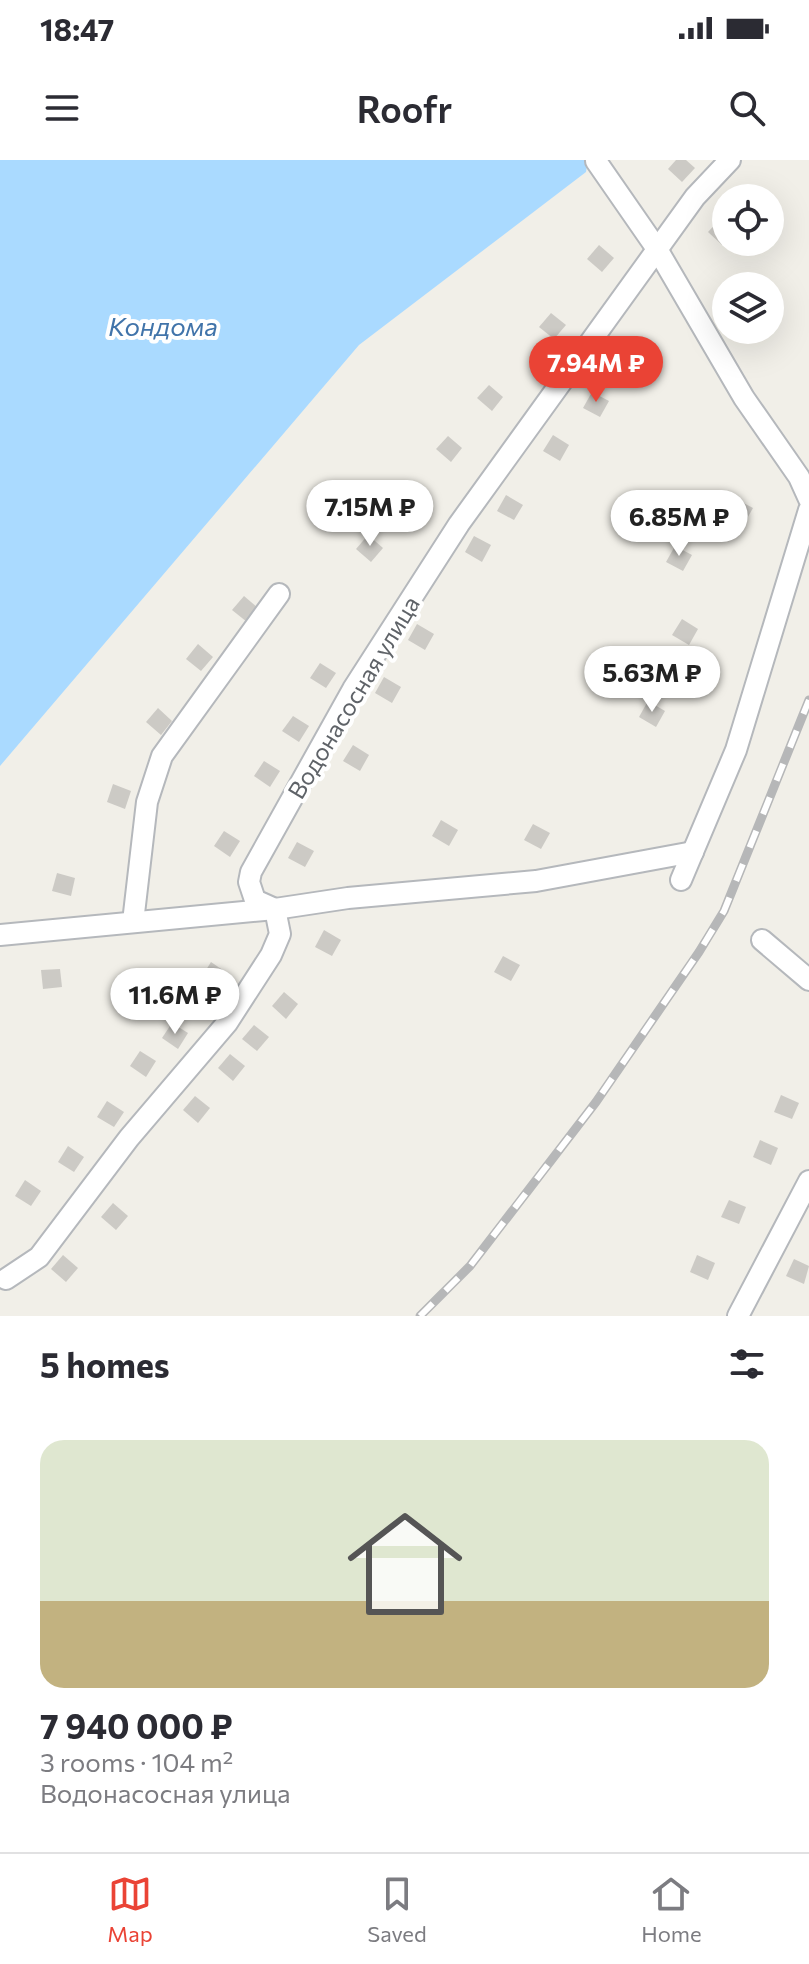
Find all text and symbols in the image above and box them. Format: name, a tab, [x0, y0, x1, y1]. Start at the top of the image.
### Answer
text: 18:47	[40, 10, 114, 47]
icon: menu	[40, 86, 84, 130]
text: Roofr	[357, 86, 452, 130]
icon: search	[725, 86, 769, 130]
map controls	[712, 184, 784, 344]
button: locate	[712, 184, 784, 256]
button: layers	[712, 272, 784, 344]
water label: Кондома	[108, 310, 218, 341]
pin: 7.94M ₽	[522, 336, 670, 404]
text: 7.94M ₽	[547, 346, 645, 377]
pin: 7.15M ₽	[296, 480, 444, 548]
text: 7.15M ₽	[324, 490, 416, 521]
pin: 6.85M ₽	[605, 490, 753, 558]
text: 6.85M ₽	[629, 500, 729, 531]
street label: Водонасосная улица	[281, 590, 425, 804]
pin: 5.63M ₽	[578, 646, 726, 714]
text: 5.63M ₽	[602, 656, 702, 687]
pin: 11.6M ₽	[101, 968, 249, 1036]
text: 11.6M ₽	[128, 978, 222, 1009]
icon: filters	[725, 1342, 769, 1386]
text: 5 homes	[40, 1343, 170, 1385]
icon: home	[333, 1492, 477, 1636]
text: 7 940 000 ₽	[40, 1704, 233, 1746]
text: 3 rooms · 104 m²	[40, 1746, 233, 1777]
text: Водонасосная улица	[40, 1777, 291, 1808]
tab: Map	[107, 1872, 153, 1947]
tab: Saved	[367, 1872, 427, 1947]
tab: Home	[641, 1872, 702, 1947]

